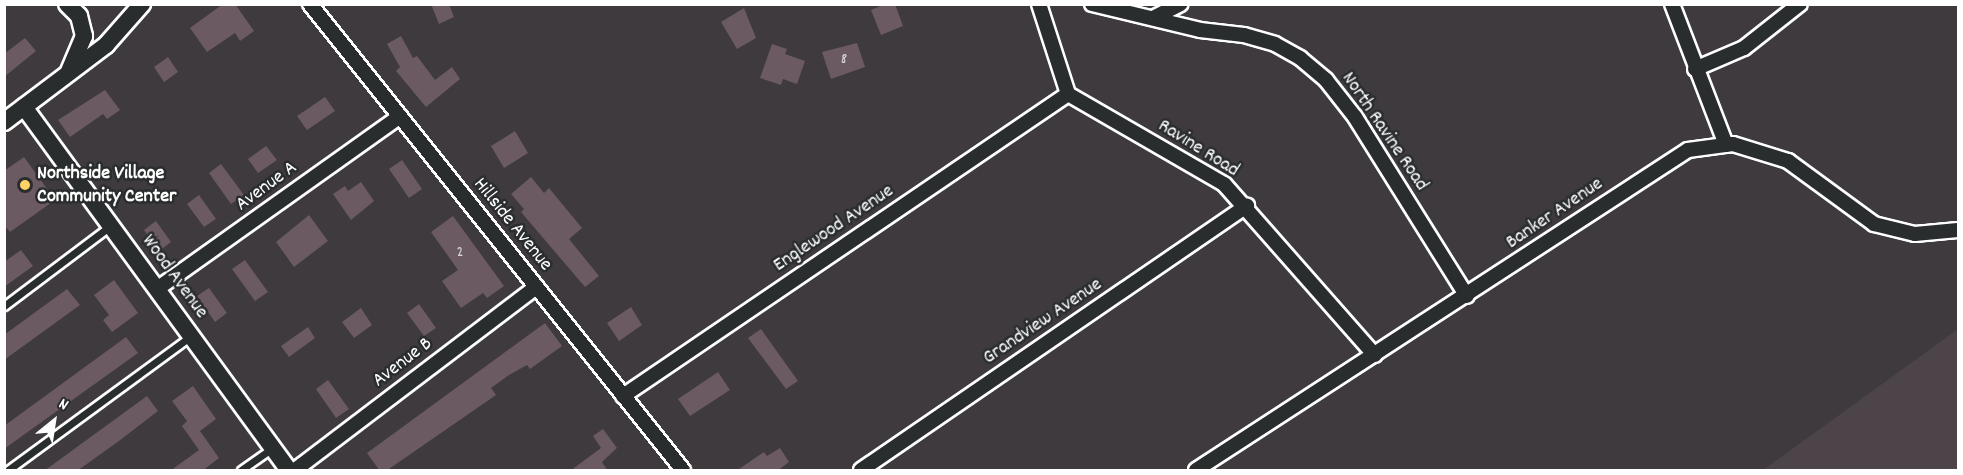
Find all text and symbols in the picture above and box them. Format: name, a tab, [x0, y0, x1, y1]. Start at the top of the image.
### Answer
house number: 8	[841, 50, 847, 70]
street label: North Ravine Road	[1335, 68, 1433, 196]
street label: Ravine Road	[1153, 115, 1243, 183]
street label: Avenue A	[232, 157, 302, 217]
place label: Northside Village Community Center	[37, 162, 176, 209]
street label: Banker Avenue	[1502, 173, 1608, 255]
street label: Hillside Avenue	[467, 174, 557, 276]
marker: Northside Village Community Center	[18, 178, 32, 192]
street label: Englewood Avenue	[769, 180, 899, 278]
street label: Wood Avenue	[136, 230, 212, 324]
house number: 2	[457, 243, 463, 263]
street label: Grandview Avenue	[979, 273, 1107, 371]
street label: Avenue B	[368, 333, 438, 393]
north arrow	[24, 391, 84, 451]
text: N	[54, 393, 72, 417]

